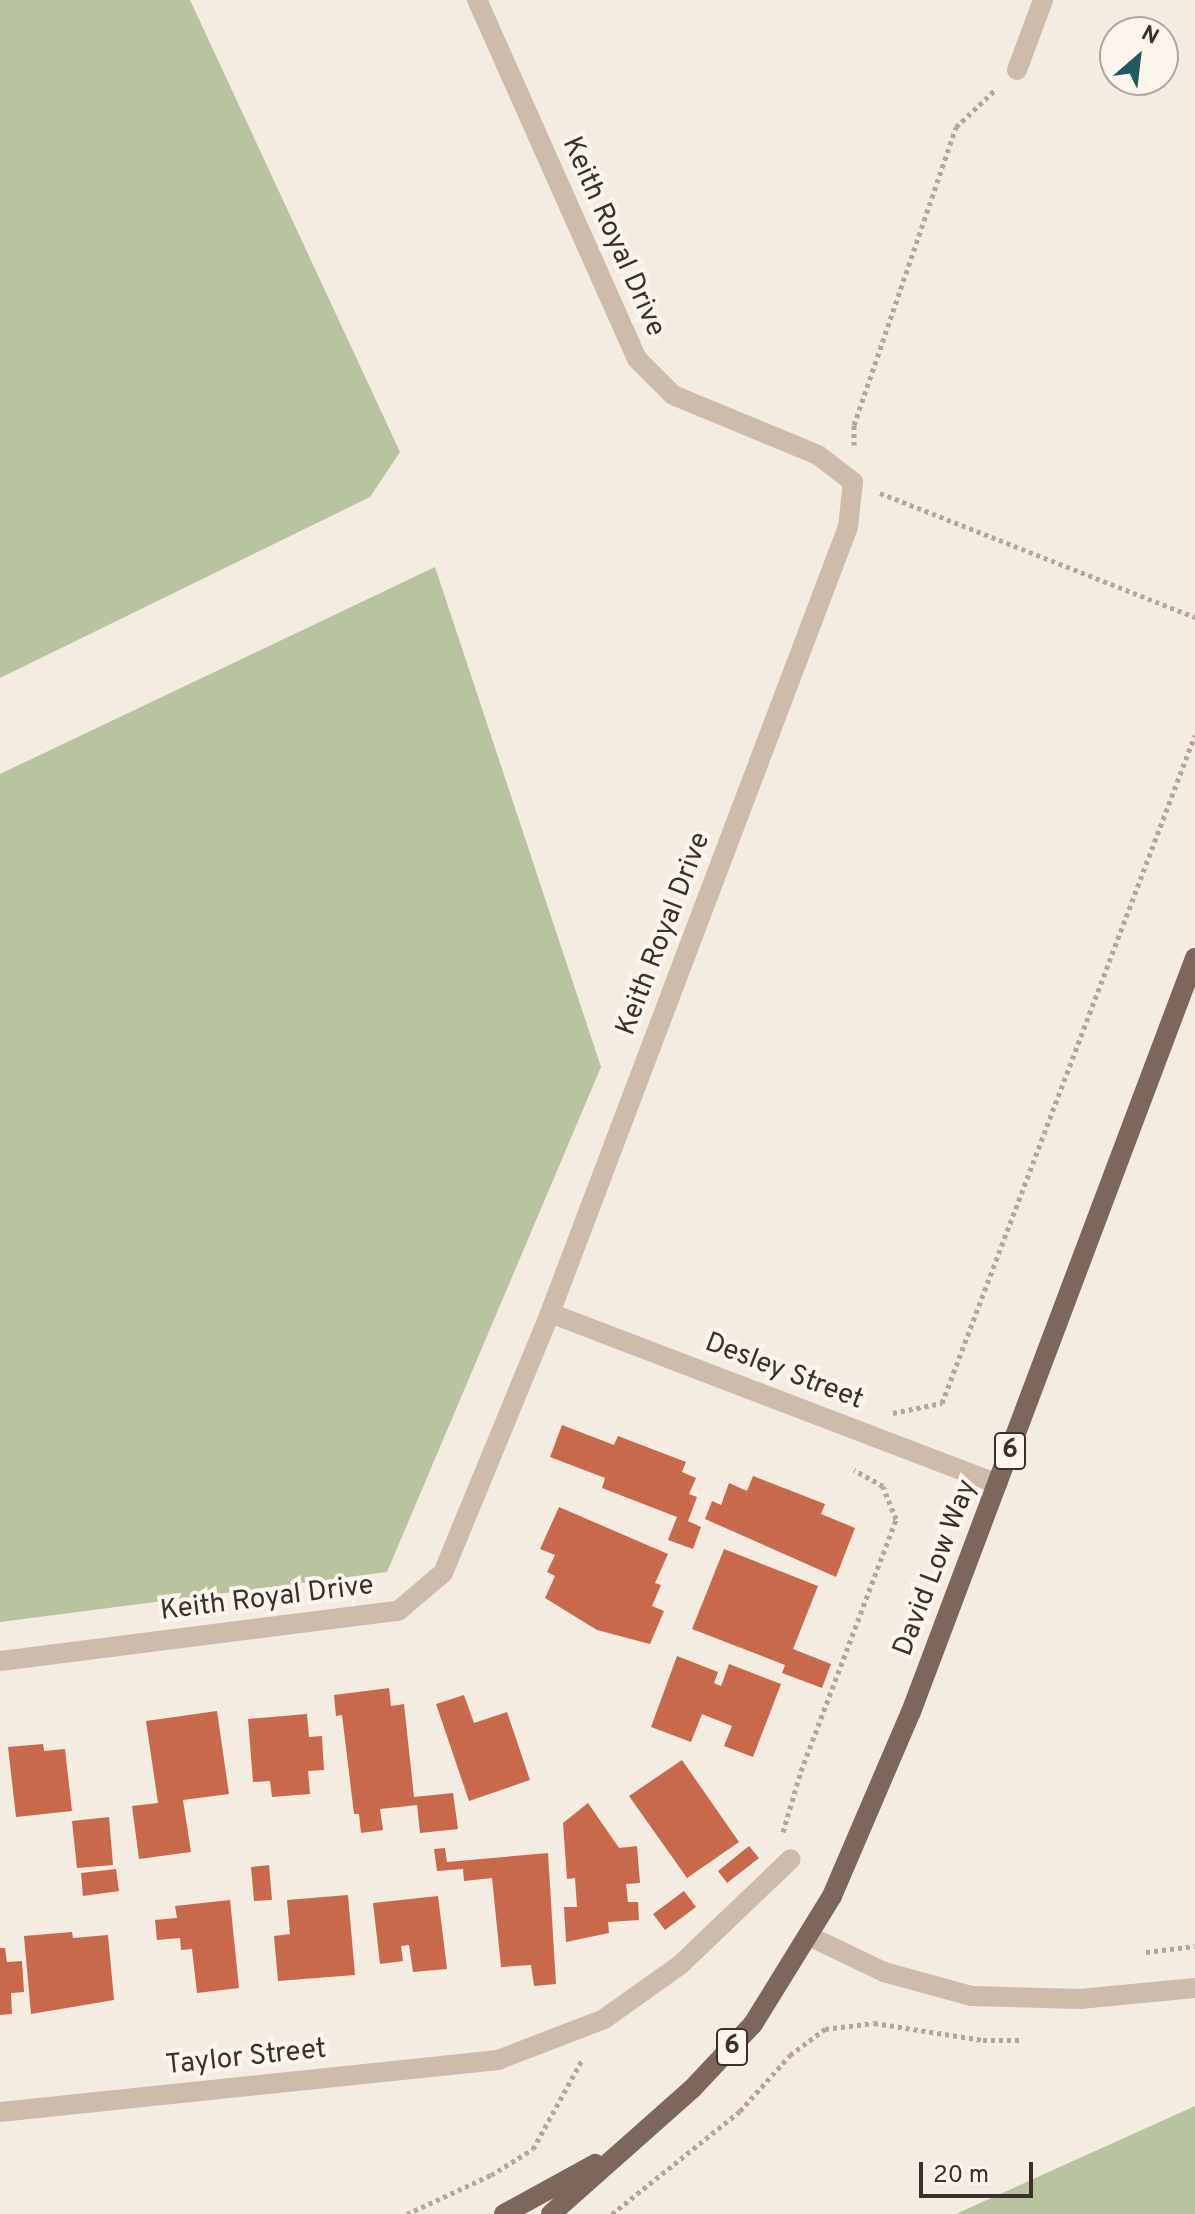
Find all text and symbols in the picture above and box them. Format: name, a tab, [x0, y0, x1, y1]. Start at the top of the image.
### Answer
north arrow	[1099, 16, 1179, 96]
text: N	[1136, 21, 1163, 52]
street label: Keith Royal Drive	[554, 132, 672, 342]
street label: Keith Royal Drive	[610, 828, 718, 1040]
street label: Desley Street	[700, 1326, 868, 1418]
road number: 6	[994, 1429, 1026, 1473]
street label: David Low Way	[887, 1475, 985, 1661]
street label: Keith Royal Drive	[158, 1569, 376, 1629]
road number: 6	[716, 2025, 748, 2069]
street label: Taylor Street	[164, 2033, 328, 2083]
scale bar	[923, 2146, 1037, 2196]
text: 20 m	[933, 2161, 989, 2191]

